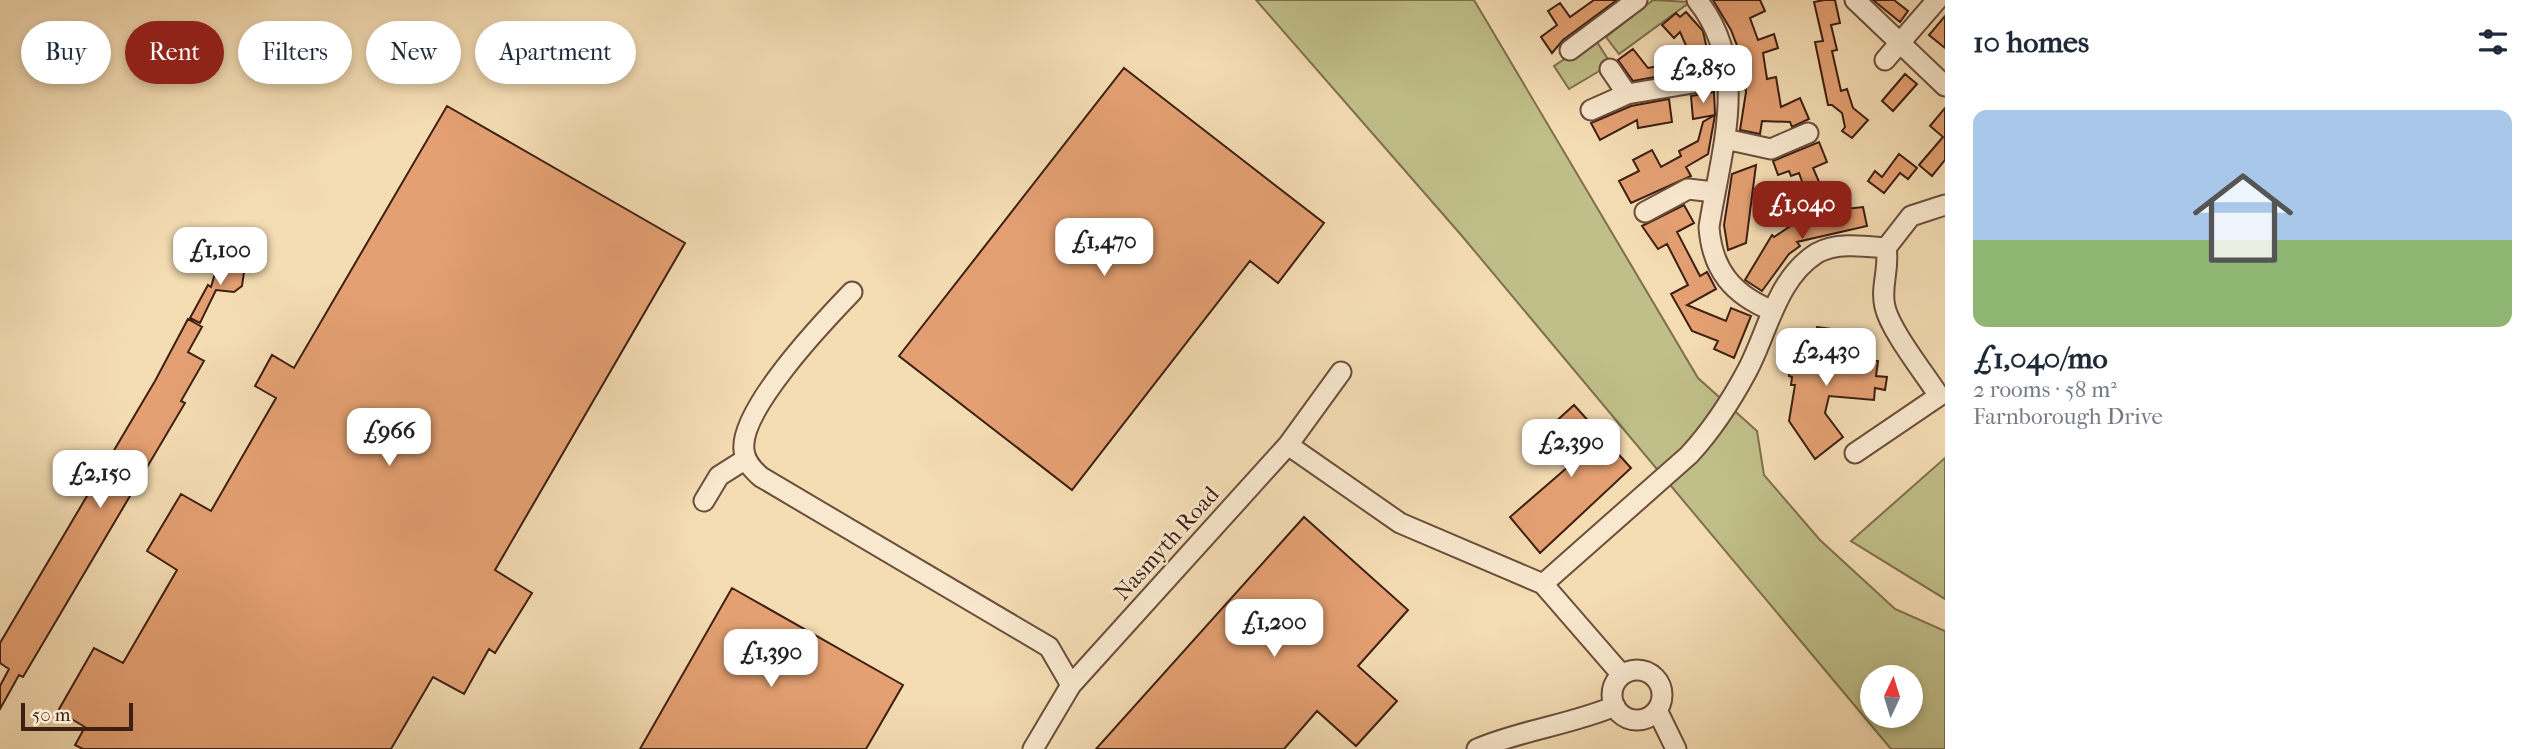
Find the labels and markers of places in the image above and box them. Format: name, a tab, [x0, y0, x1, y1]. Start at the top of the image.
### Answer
pin: £2,850	[1646, 46, 1760, 105]
pin: £1,040	[1745, 182, 1859, 241]
pin: £1,470	[1047, 218, 1161, 278]
pin: £1,100	[163, 228, 277, 287]
pin: £2,430	[1769, 328, 1883, 388]
pin: £966	[348, 408, 430, 468]
pin: £2,390	[1514, 420, 1628, 479]
pin: £2,150	[43, 450, 157, 510]
pin: £1,200	[1217, 600, 1331, 659]
pin: £1,390	[714, 630, 828, 689]

